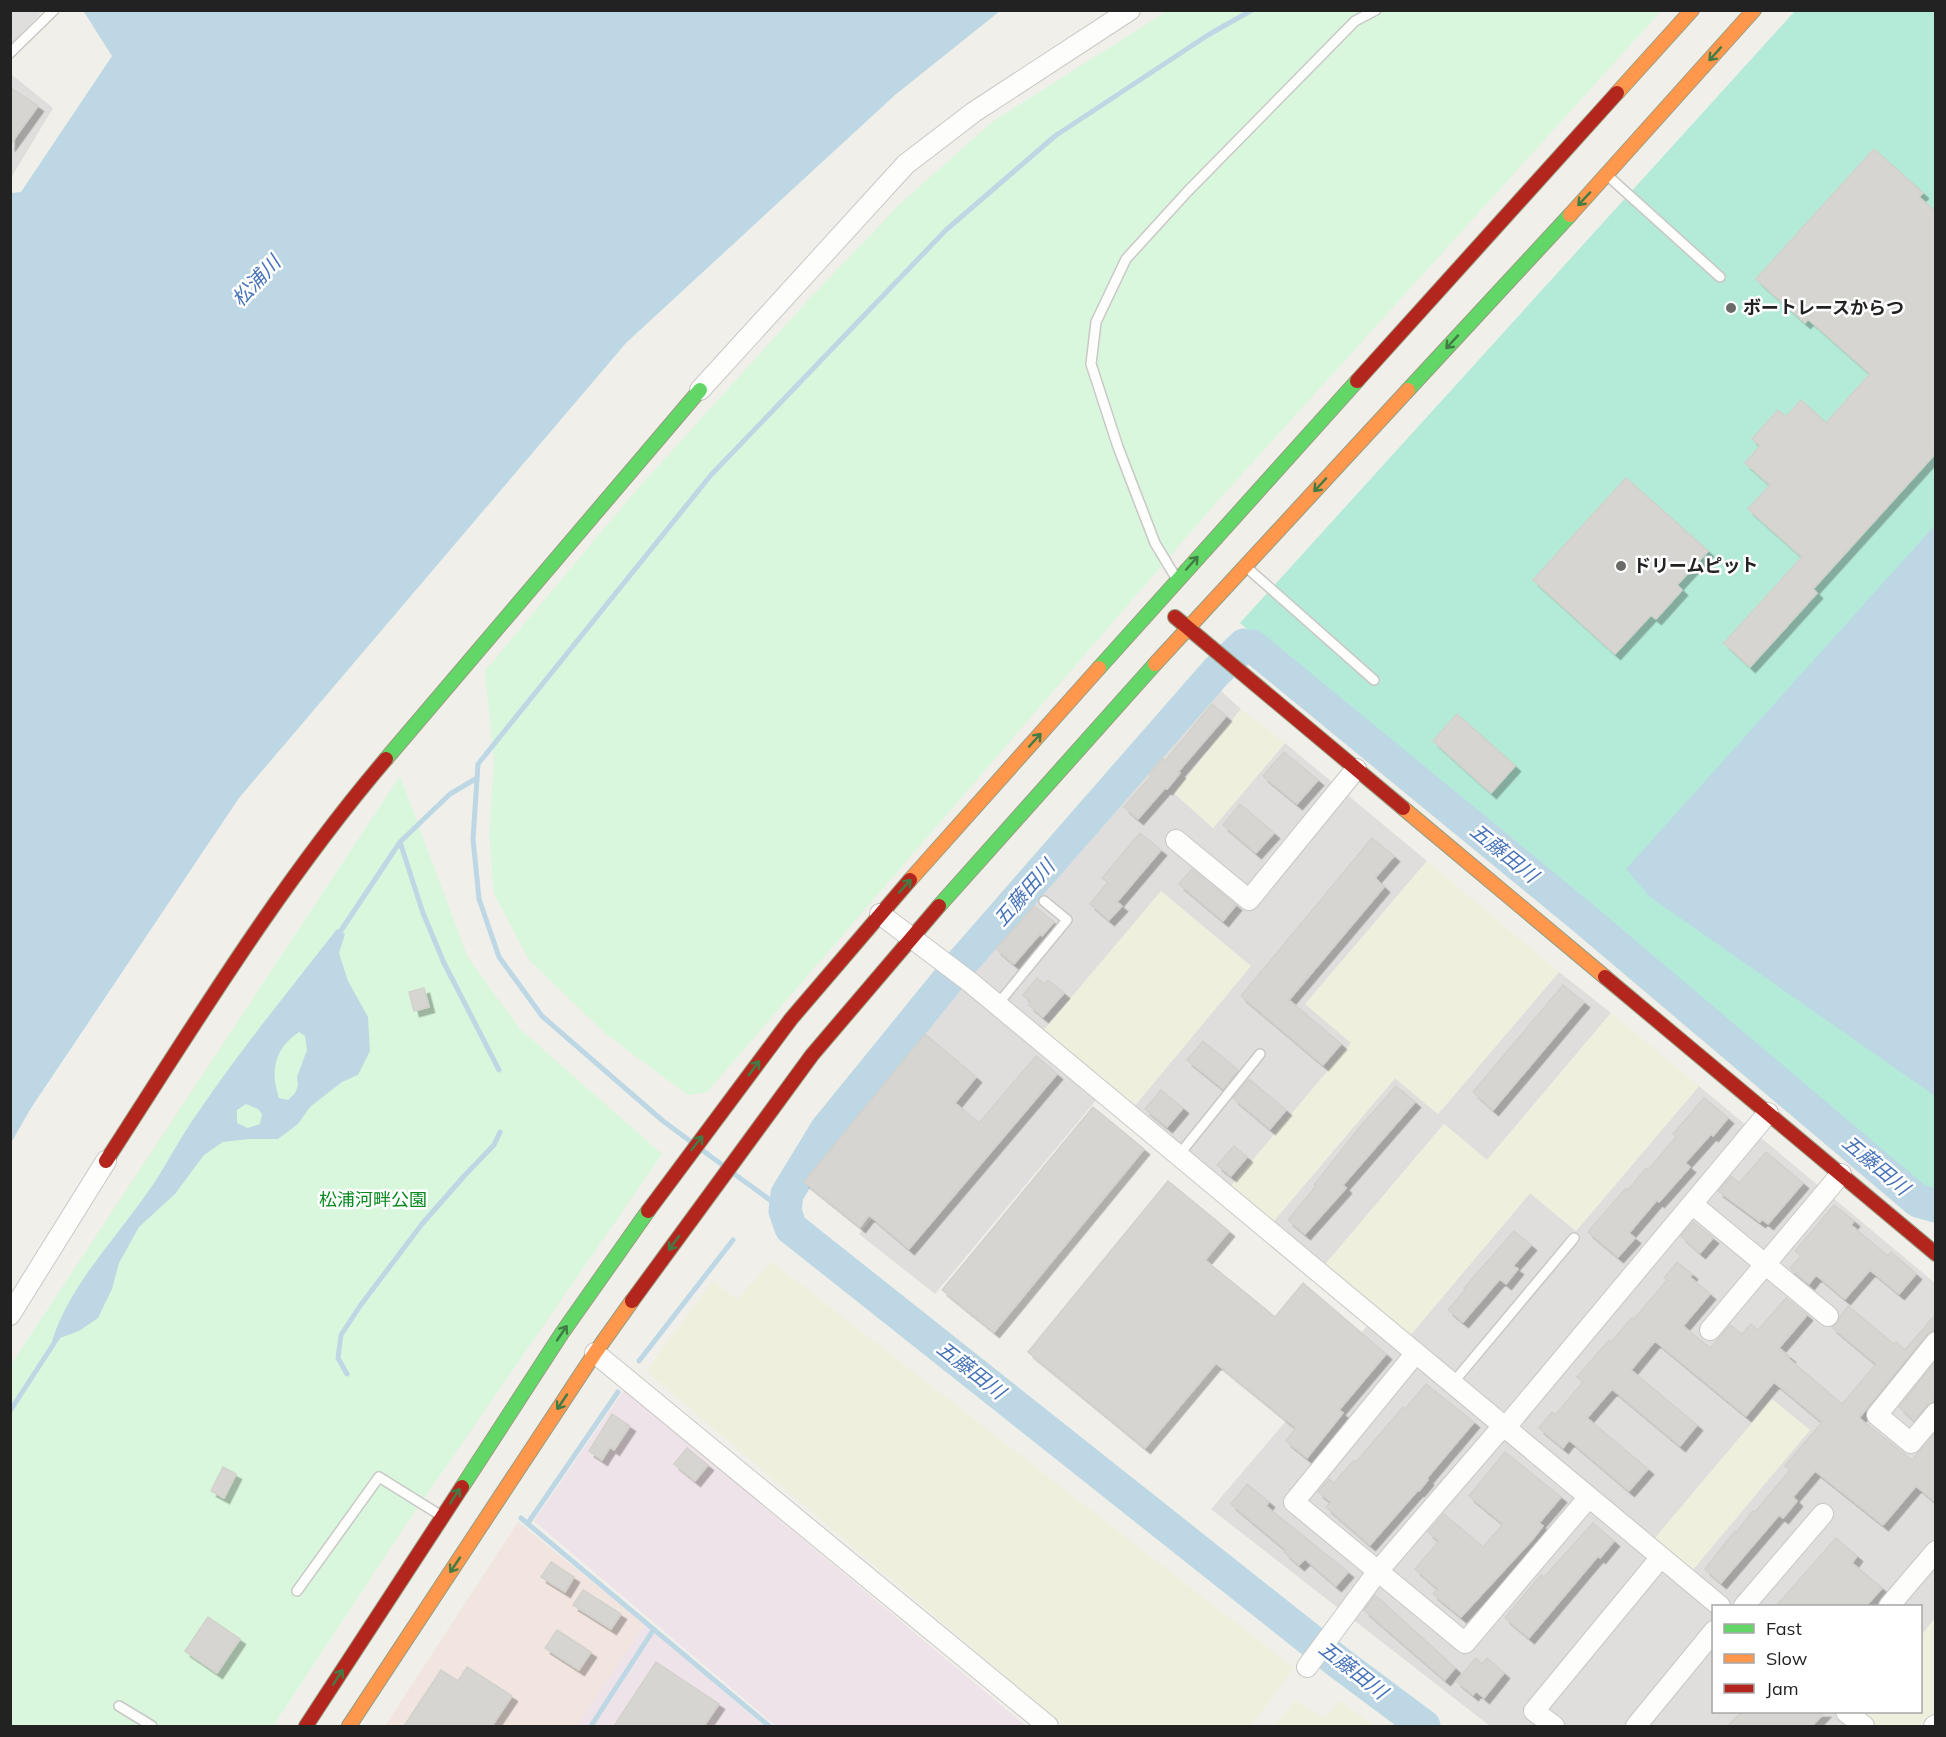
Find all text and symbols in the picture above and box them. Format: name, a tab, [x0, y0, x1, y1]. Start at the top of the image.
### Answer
one-way arrow	[1708, 46, 1722, 61]
one-way arrow	[1578, 191, 1592, 206]
water label: 松浦川	[226, 249, 287, 311]
place label: ボートレースからつ	[1743, 296, 1904, 319]
marker: ボートレースからつ	[1724, 301, 1738, 315]
one-way arrow	[1445, 334, 1459, 349]
one-way arrow	[1312, 478, 1327, 493]
place label: ドリームピット	[1633, 554, 1758, 577]
one-way arrow	[1185, 556, 1199, 571]
marker: ドリームピット	[1614, 559, 1628, 573]
one-way arrow	[1028, 733, 1042, 748]
water label: 五藤田川	[1465, 818, 1545, 889]
water label: 五藤田川	[988, 853, 1061, 931]
one-way arrow	[898, 879, 912, 894]
one-way arrow	[748, 1061, 760, 1077]
water label: 五藤田川	[1838, 1129, 1917, 1201]
one-way arrow	[691, 1135, 704, 1151]
park label: 松浦河畔公園	[319, 1188, 427, 1211]
one-way arrow	[668, 1234, 680, 1250]
one-way arrow	[556, 1325, 568, 1341]
water label: 五藤田川	[932, 1335, 1012, 1405]
one-way arrow	[556, 1394, 568, 1410]
one-way arrow	[450, 1488, 462, 1505]
one-way arrow	[448, 1556, 460, 1573]
legend	[1712, 1605, 1922, 1713]
text: Fast	[1766, 1617, 1802, 1640]
water label: 五藤田川	[1314, 1635, 1394, 1705]
text: Slow	[1766, 1647, 1808, 1670]
one-way arrow	[332, 1670, 344, 1686]
text: Jam	[1766, 1677, 1799, 1700]

